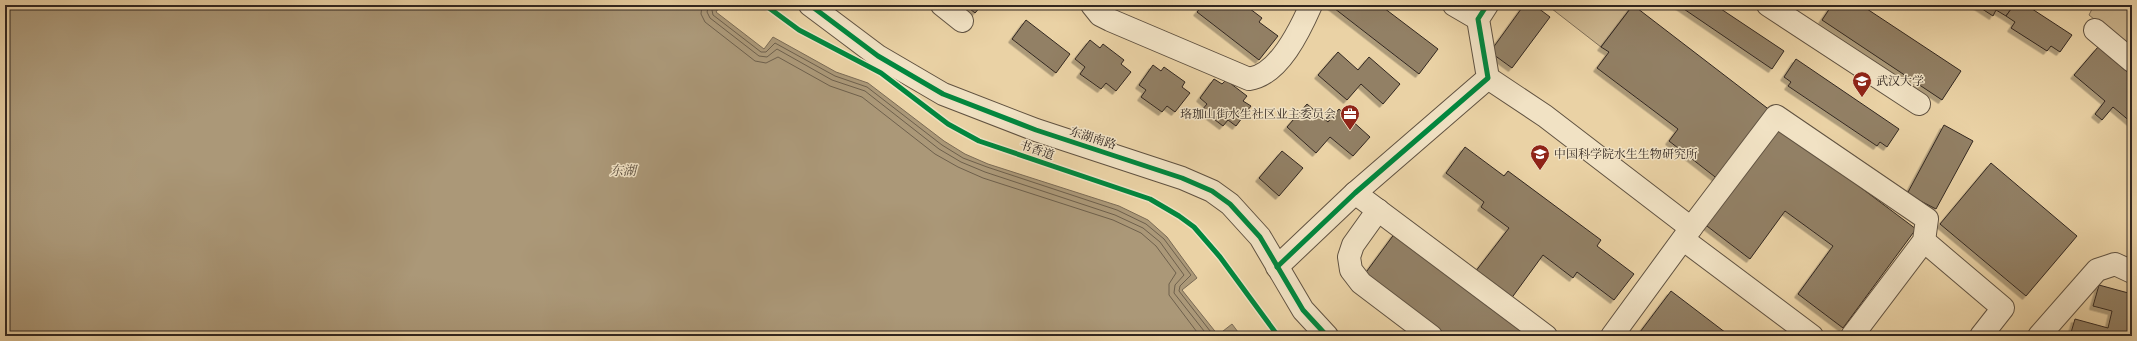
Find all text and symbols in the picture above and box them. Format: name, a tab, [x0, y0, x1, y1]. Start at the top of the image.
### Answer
school or university icon: 武汉大学	[1851, 70, 1873, 98]
place label: 武汉大学	[1876, 74, 1924, 90]
office icon: 珞珈山街水生社区业主委员会	[1339, 103, 1361, 131]
place label: 珞珈山街水生社区业主委员会	[1180, 107, 1336, 123]
street label: 东湖南路	[1067, 124, 1118, 154]
street label: 书香道	[1017, 138, 1056, 164]
school or university icon: 中国科学院水生生物研究所	[1529, 143, 1551, 171]
place label: 中国科学院水生生物研究所	[1554, 147, 1698, 163]
water label: 东湖	[610, 163, 638, 181]

